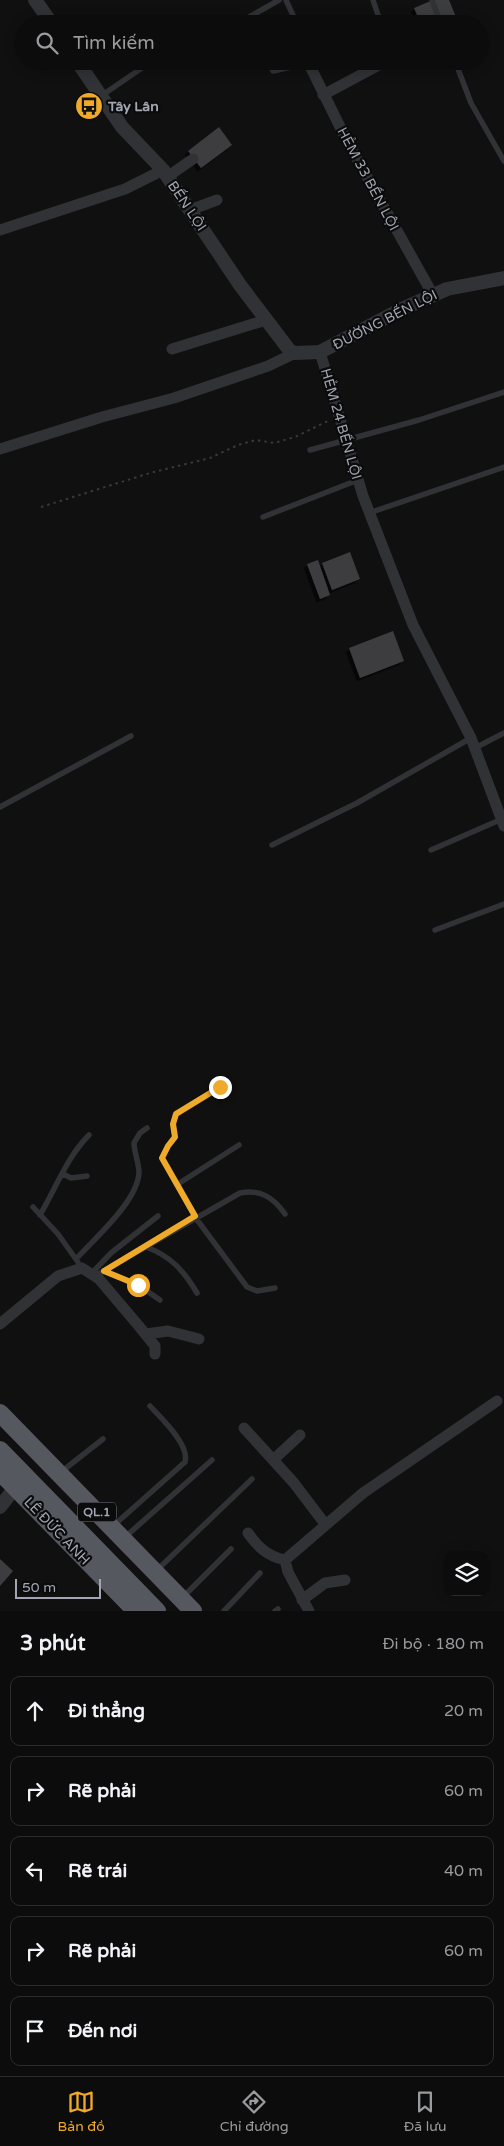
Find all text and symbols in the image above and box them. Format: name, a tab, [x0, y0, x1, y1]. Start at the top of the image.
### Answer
search box	[15, 15, 489, 70]
icon: search	[33, 29, 61, 57]
text: Tìm kiếm	[73, 32, 155, 54]
bus stop icon: Tây Lân	[74, 91, 104, 121]
place label: Tây Lân	[107, 98, 159, 115]
street label: HẺM 33 BẾN LỘI	[334, 124, 402, 234]
street label: BẾN LỘI	[164, 178, 210, 234]
street label: ĐƯỜNG BẾN LỘI	[330, 286, 440, 354]
street label: HẺM 24 BẾN LỘI	[317, 366, 365, 482]
route end	[209, 1076, 232, 1099]
route start	[127, 1274, 150, 1297]
street label: LÊ ĐỨC ANH	[20, 1494, 94, 1568]
road number: QL.1	[78, 1502, 116, 1521]
map controls	[444, 1551, 489, 1596]
button: layers	[444, 1551, 489, 1596]
scale bar	[15, 1576, 101, 1599]
text: 50 m	[22, 1579, 56, 1596]
text: 3 phút	[20, 1631, 85, 1656]
text: Đi bộ · 180 m	[383, 1634, 484, 1654]
icon: ahead	[21, 1697, 49, 1725]
text: Đi thẳng	[68, 1700, 145, 1722]
text: 20 m	[444, 1701, 483, 1721]
icon: right	[21, 1777, 49, 1805]
text: Rẽ phải	[68, 1780, 136, 1802]
text: 60 m	[444, 1781, 483, 1801]
icon: left	[21, 1857, 49, 1885]
text: Rẽ trái	[68, 1860, 127, 1882]
text: 40 m	[444, 1861, 483, 1881]
icon: right	[21, 1937, 49, 1965]
text: Rẽ phải	[68, 1940, 136, 1962]
text: 60 m	[444, 1941, 483, 1961]
icon: arrive	[21, 2017, 49, 2045]
text: Đến nơi	[68, 2020, 137, 2042]
tab: Bản đồ	[58, 2088, 105, 2135]
tab: Chỉ đường	[220, 2088, 289, 2135]
tab: Đã lưu	[404, 2088, 446, 2135]

